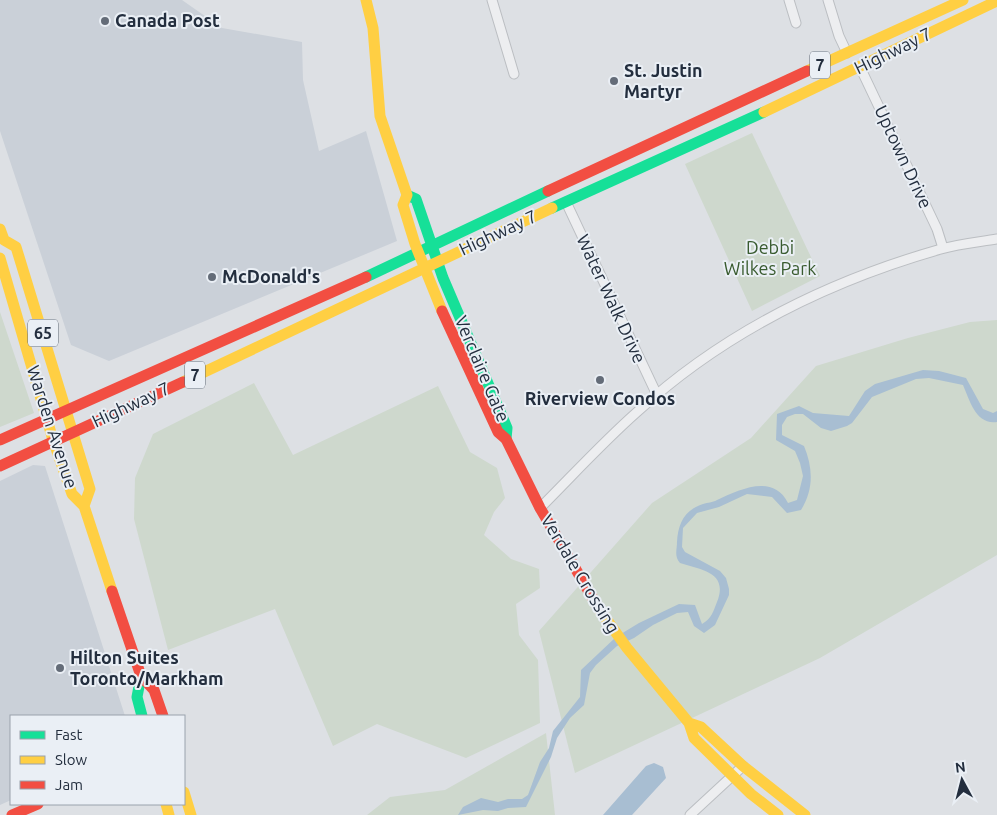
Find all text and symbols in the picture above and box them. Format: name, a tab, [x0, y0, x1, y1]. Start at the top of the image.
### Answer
place label: Canada Post	[115, 10, 220, 30]
marker: Canada Post	[99, 15, 111, 27]
street label: Highway 7	[851, 23, 935, 77]
road number: 7	[810, 52, 830, 78]
place label: St. Justin Martyr	[624, 60, 703, 101]
marker: St. Justin Martyr	[608, 75, 620, 87]
street label: Uptown Drive	[871, 102, 936, 211]
street label: Highway 7	[455, 205, 540, 259]
street label: Water Walk Drive	[573, 231, 650, 366]
park label: Debbi Wilkes Park	[724, 237, 816, 278]
place label: McDonald's	[222, 266, 320, 286]
marker: McDonald's	[206, 271, 218, 283]
street label: Verclaire Gate	[452, 313, 514, 425]
road number: 65	[28, 319, 58, 346]
road number: 7	[185, 362, 205, 388]
street label: Warden Avenue	[24, 363, 82, 491]
marker: Riverview Condos	[594, 374, 606, 386]
street label: Highway 7	[88, 377, 173, 431]
place label: Riverview Condos	[525, 388, 675, 408]
street label: Verdale Crossing	[538, 510, 624, 637]
place label: Hilton Suites Toronto/Markham	[70, 647, 224, 688]
marker: Hilton Suites Toronto/Markham	[54, 662, 66, 674]
legend	[10, 715, 185, 805]
text: Fast	[55, 726, 83, 743]
text: Slow	[55, 751, 88, 768]
north arrow	[937, 755, 987, 805]
text: N	[954, 759, 967, 776]
text: Jam	[55, 776, 83, 793]

